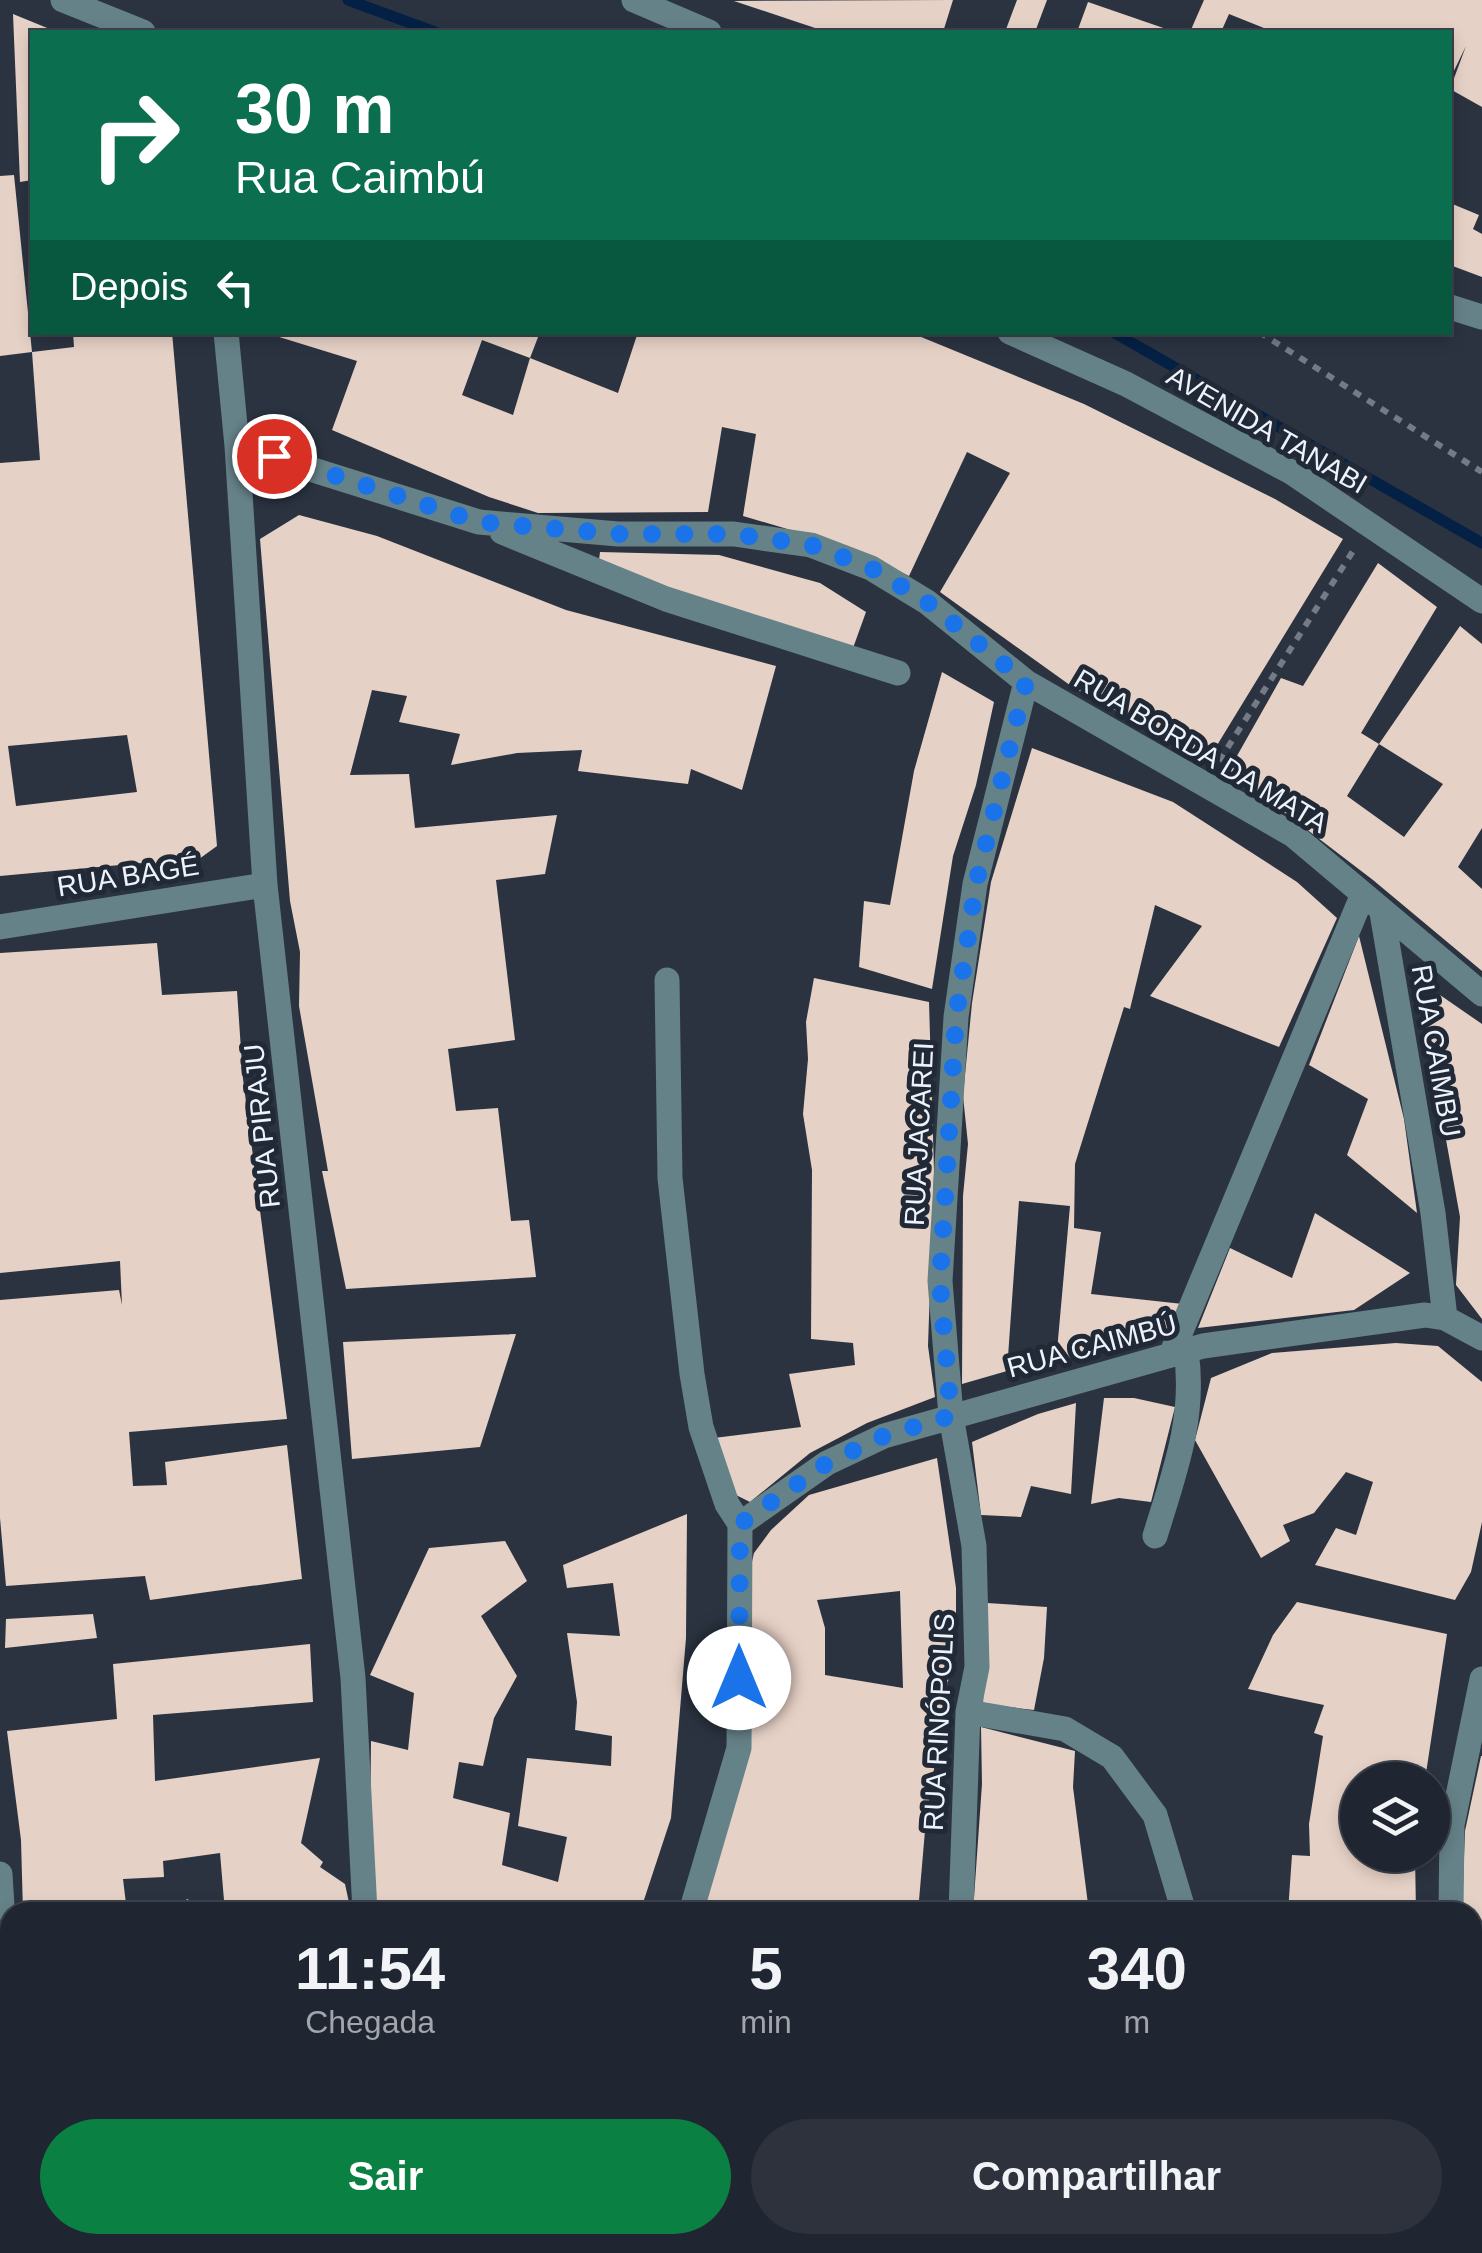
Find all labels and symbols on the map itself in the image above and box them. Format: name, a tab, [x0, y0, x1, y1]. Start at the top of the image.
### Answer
street label: AVENIDA TANABI	[1162, 360, 1372, 500]
pin	[232, 414, 317, 499]
street label: RUA BORDA DA MATA	[1069, 663, 1334, 839]
street label: RUA BAGÉ	[55, 849, 201, 903]
street label: RUA CAIMBU	[1406, 963, 1466, 1139]
street label: RUA PIRAJU	[238, 1042, 286, 1210]
street label: RUA JACAREI	[899, 1042, 939, 1226]
street label: RUA CAIMBÚ	[1004, 1308, 1180, 1384]
street label: RUA RINÓPOLIS	[918, 1612, 960, 1832]
position arrow	[687, 1626, 791, 1730]

